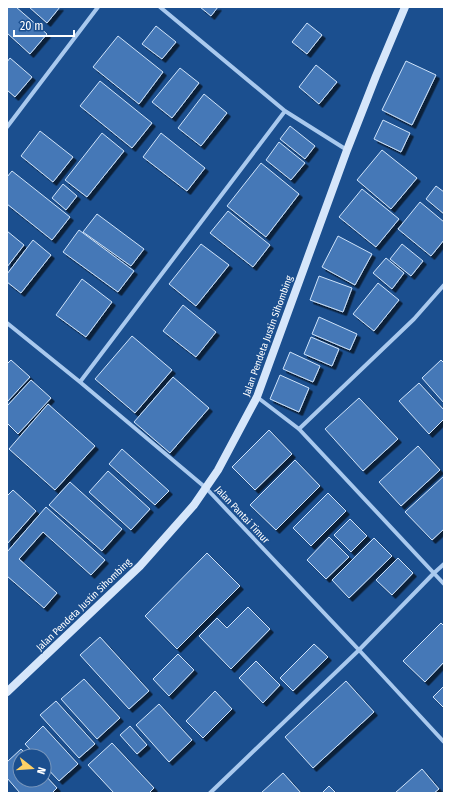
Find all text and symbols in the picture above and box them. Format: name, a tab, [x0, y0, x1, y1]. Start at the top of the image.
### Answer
scale bar	[14, 12, 74, 38]
text: 20 m	[20, 19, 44, 33]
street label: Jalan Pendeta Justin Sihombing	[241, 274, 296, 398]
street label: Jalan Pantai Timur	[212, 484, 272, 547]
street label: Jalan Pendeta Justin Sihombing	[34, 556, 134, 654]
north arrow	[12, 748, 52, 788]
text: N	[34, 766, 48, 776]

